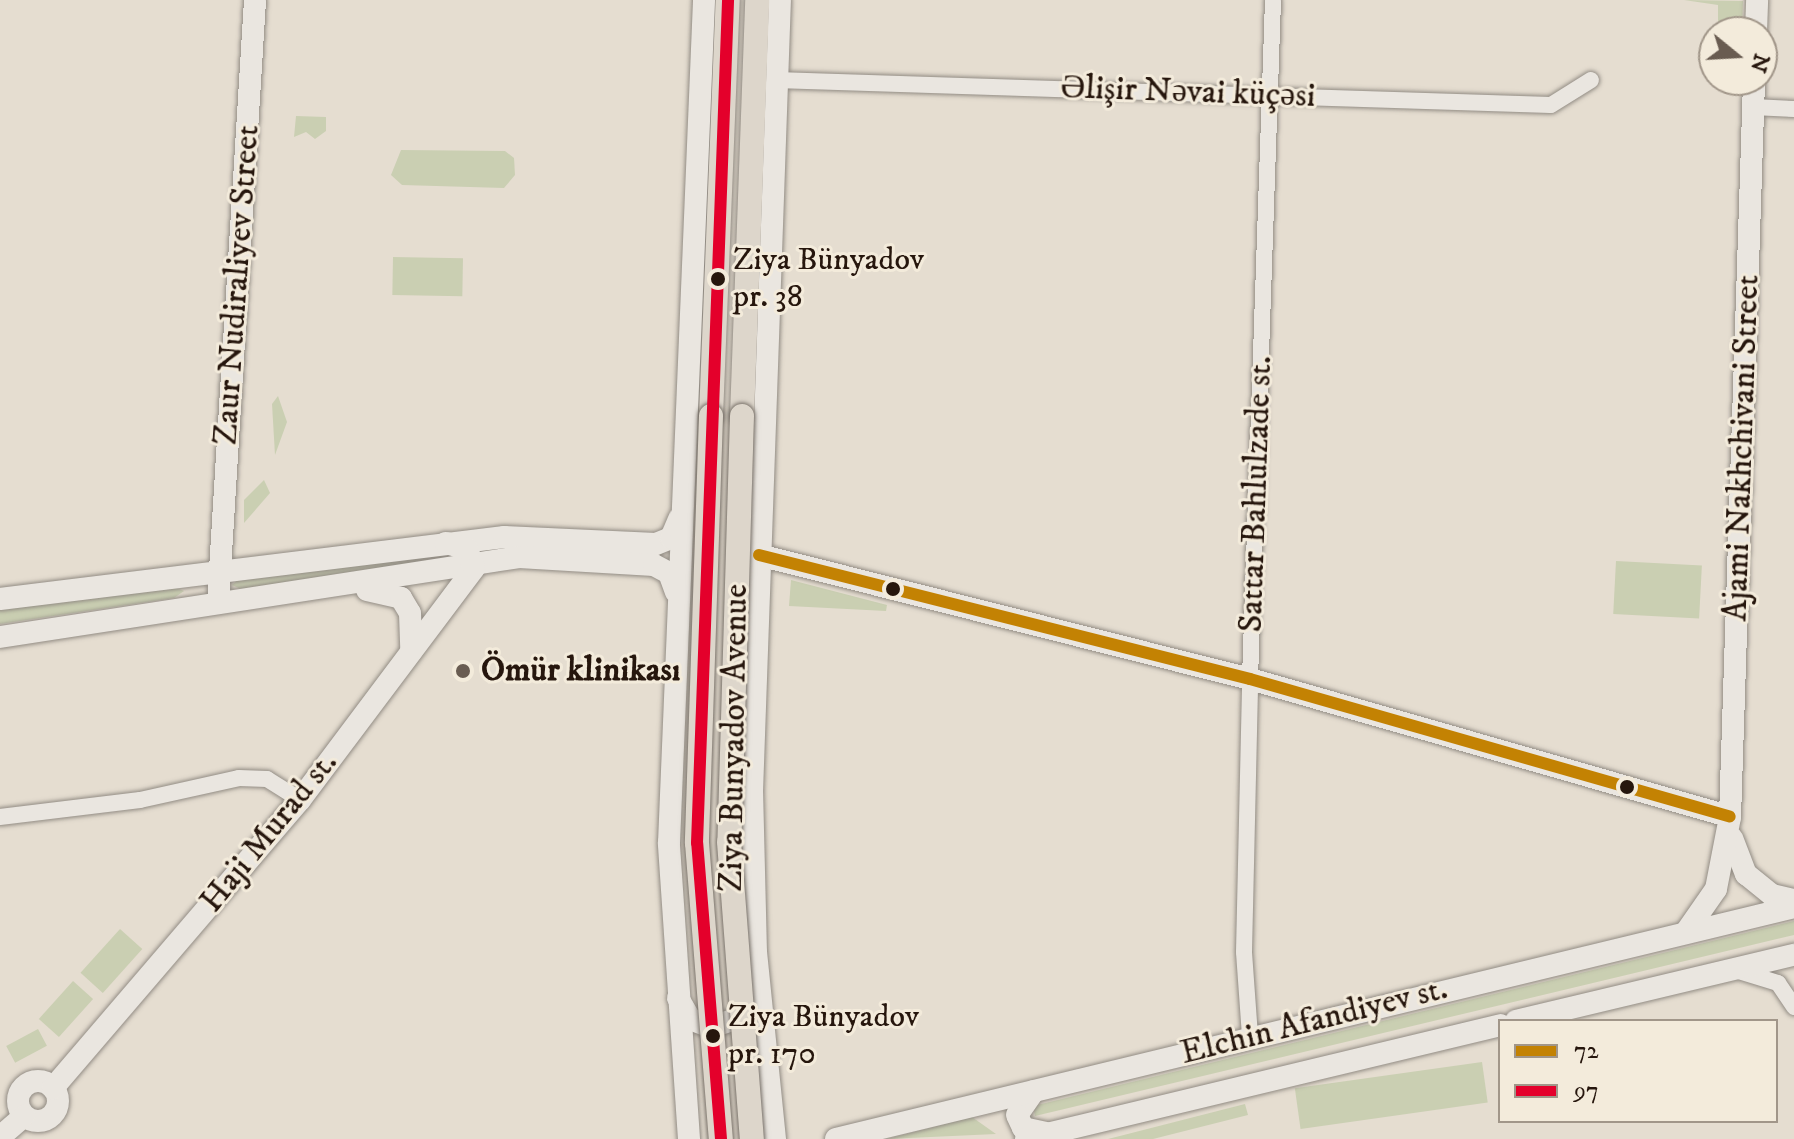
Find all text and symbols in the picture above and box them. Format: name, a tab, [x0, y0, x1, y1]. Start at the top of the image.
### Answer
north arrow	[1698, 16, 1778, 96]
text: N	[1744, 50, 1775, 76]
street label: Əlişir Nəvai küçəsi	[1060, 67, 1316, 117]
street label: Zaur Nudiraliyev Street	[205, 123, 269, 447]
place label: Ziya Bünyadov pr. 38	[733, 242, 924, 317]
marker: Ziya Bünyadov pr. 38	[710, 271, 726, 287]
street label: Ajami Nakhchivani Street	[1716, 274, 1768, 622]
street label: Sattar Bahlulzade st.	[1231, 355, 1281, 633]
unlabelled marker	[885, 581, 901, 597]
street label: Ziya Bunyadov Avenue	[711, 584, 757, 892]
place label: Ömür klinikası	[481, 651, 681, 691]
marker: Ömür klinikası	[452, 660, 474, 682]
street label: Haji Murad st.	[192, 743, 346, 921]
unlabelled marker	[1619, 779, 1635, 795]
street label: Elchin Afandiyev st.	[1176, 968, 1452, 1074]
place label: Ziya Bünyadov pr. 170	[728, 999, 919, 1074]
legend	[1498, 1019, 1778, 1123]
marker: Ziya Bünyadov pr. 170	[705, 1028, 721, 1044]
text: 72	[1574, 1036, 1598, 1066]
text: 97	[1574, 1076, 1599, 1106]

